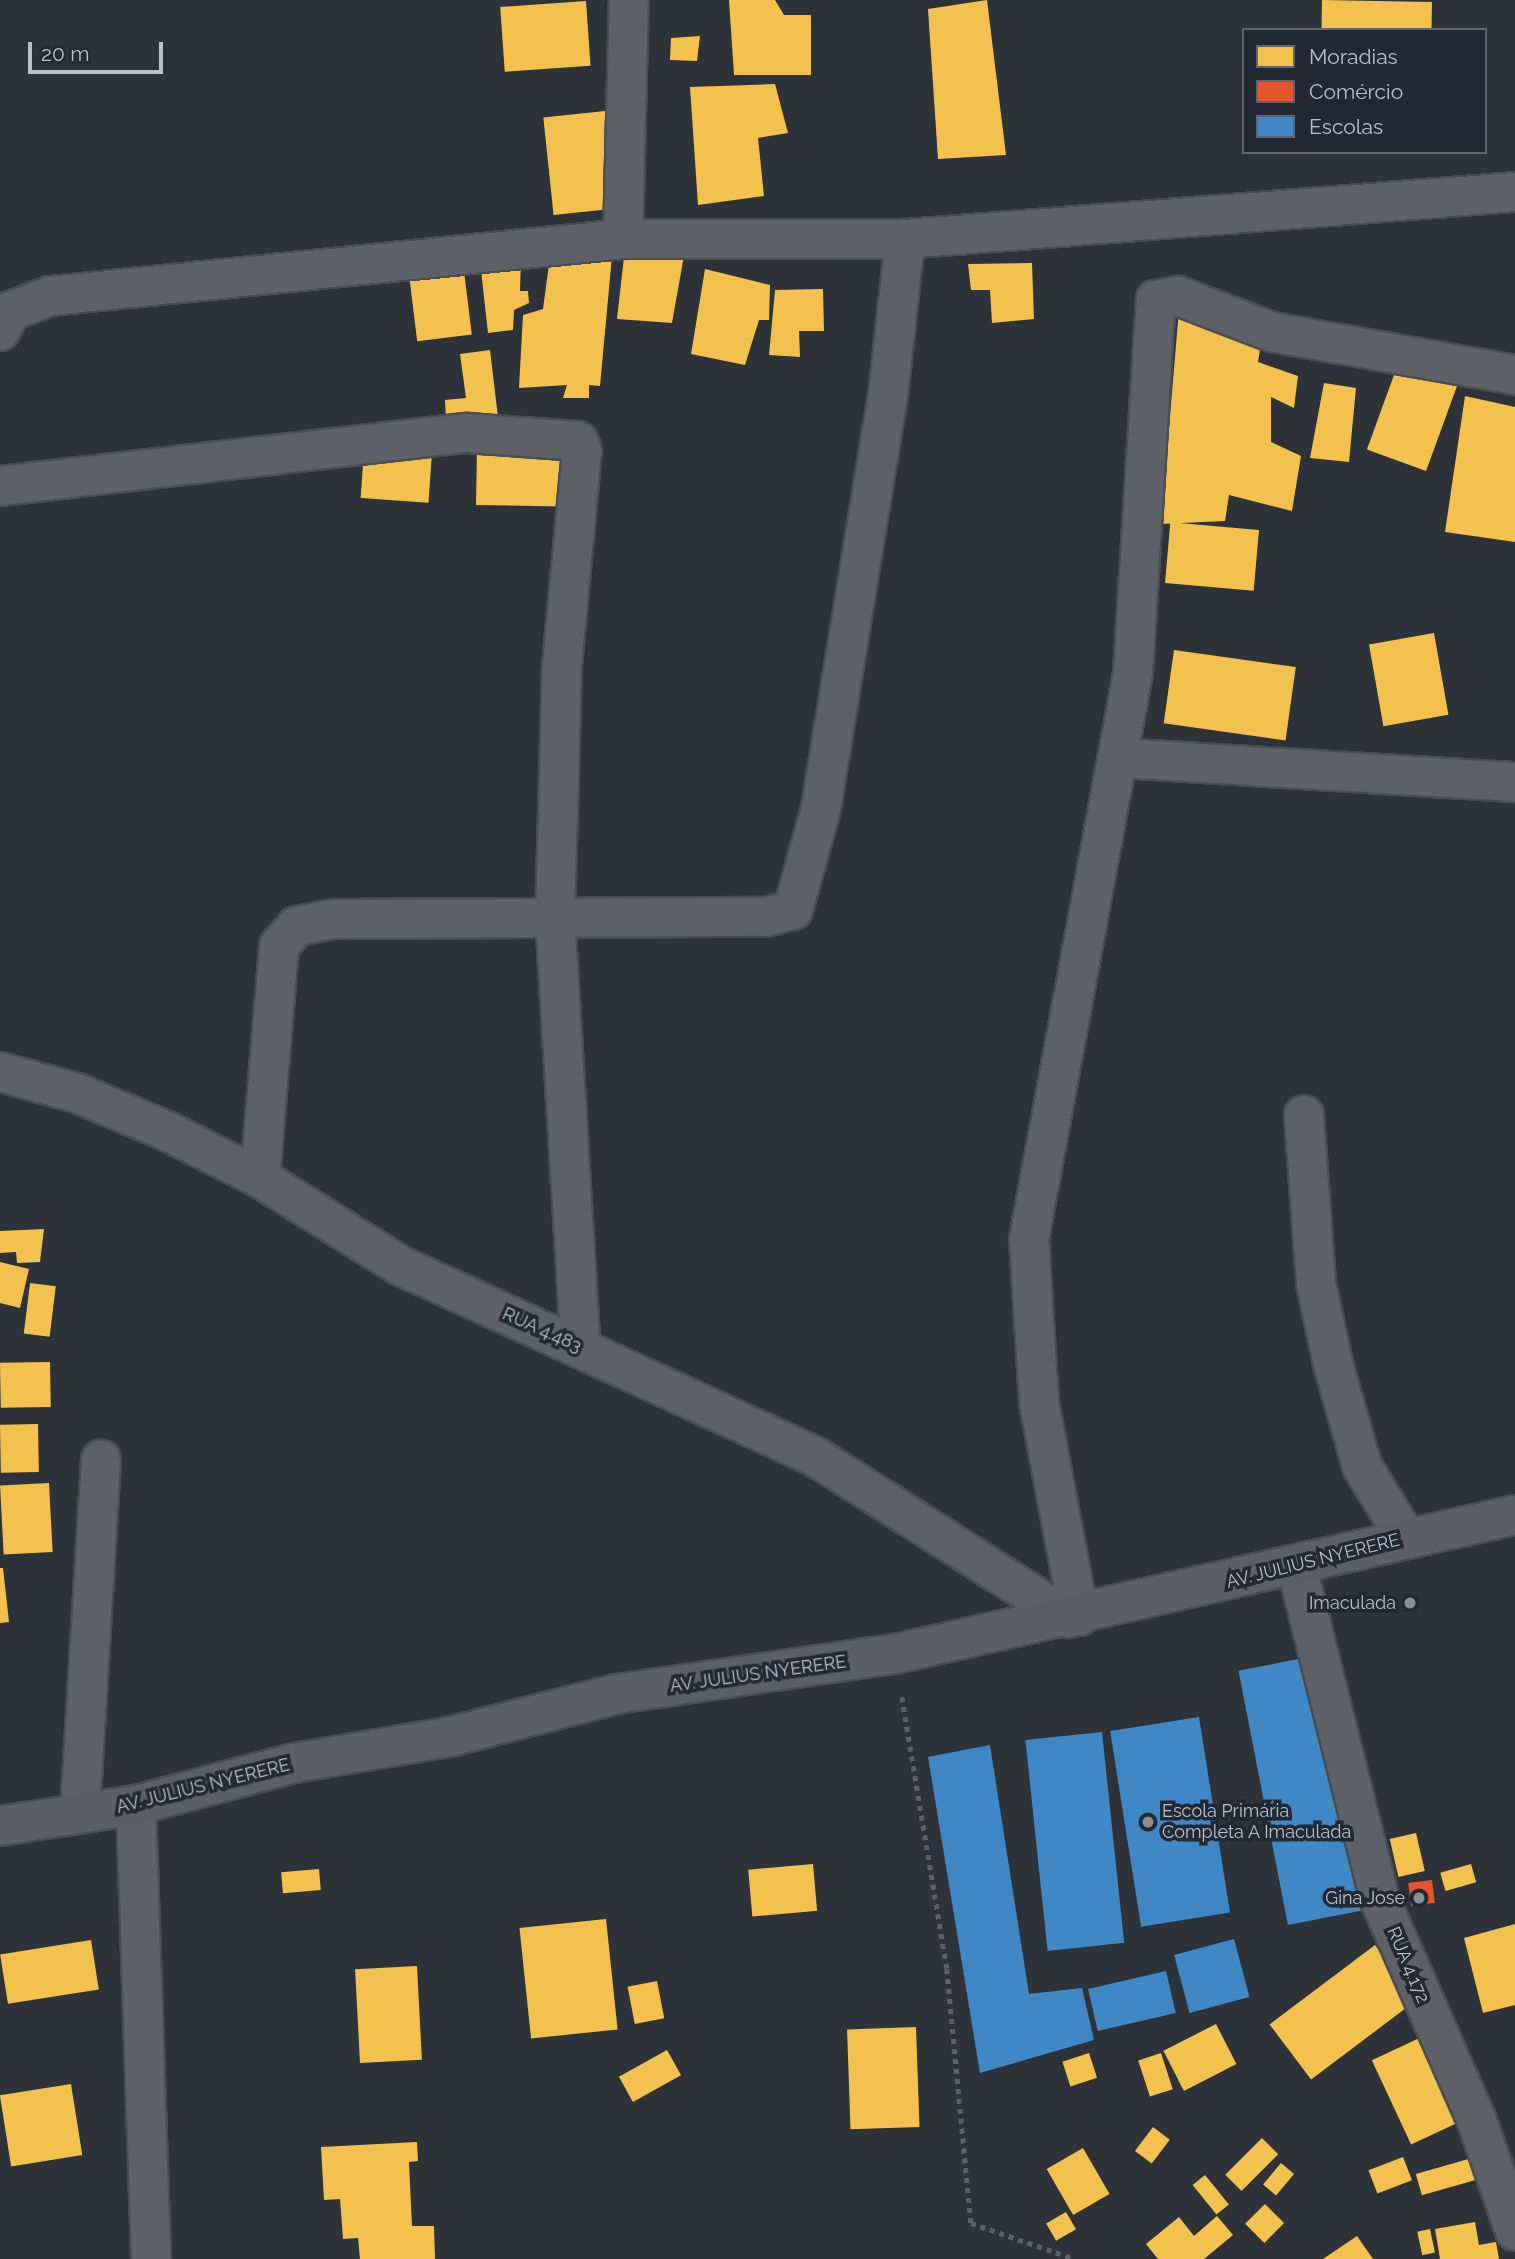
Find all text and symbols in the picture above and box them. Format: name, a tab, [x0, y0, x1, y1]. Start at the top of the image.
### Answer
scale bar	[32, 28, 166, 72]
legend	[1242, 28, 1487, 154]
text: 20 m	[41, 41, 89, 66]
text: Moradias	[1309, 44, 1398, 69]
text: Comércio	[1309, 79, 1403, 104]
text: Escolas	[1309, 114, 1383, 139]
street label: RUA 4.483	[499, 1303, 585, 1357]
street label: AV. JULIUS NYERERE	[1224, 1529, 1402, 1593]
place label: Imaculada	[1309, 1592, 1396, 1614]
marker: Imaculada	[1402, 1595, 1418, 1611]
street label: AV. JULIUS NYERERE	[668, 1651, 848, 1697]
street label: AV. JULIUS NYERERE	[114, 1754, 292, 1818]
place label: Escola Primária Completa A Imaculada	[1162, 1801, 1352, 1843]
marker: Escola Primária Completa A Imaculada	[1140, 1814, 1156, 1830]
place label: Gina Jose	[1325, 1887, 1405, 1909]
marker: Gina Jose	[1411, 1890, 1427, 1906]
street label: RUA 4.172	[1382, 1923, 1434, 2007]

